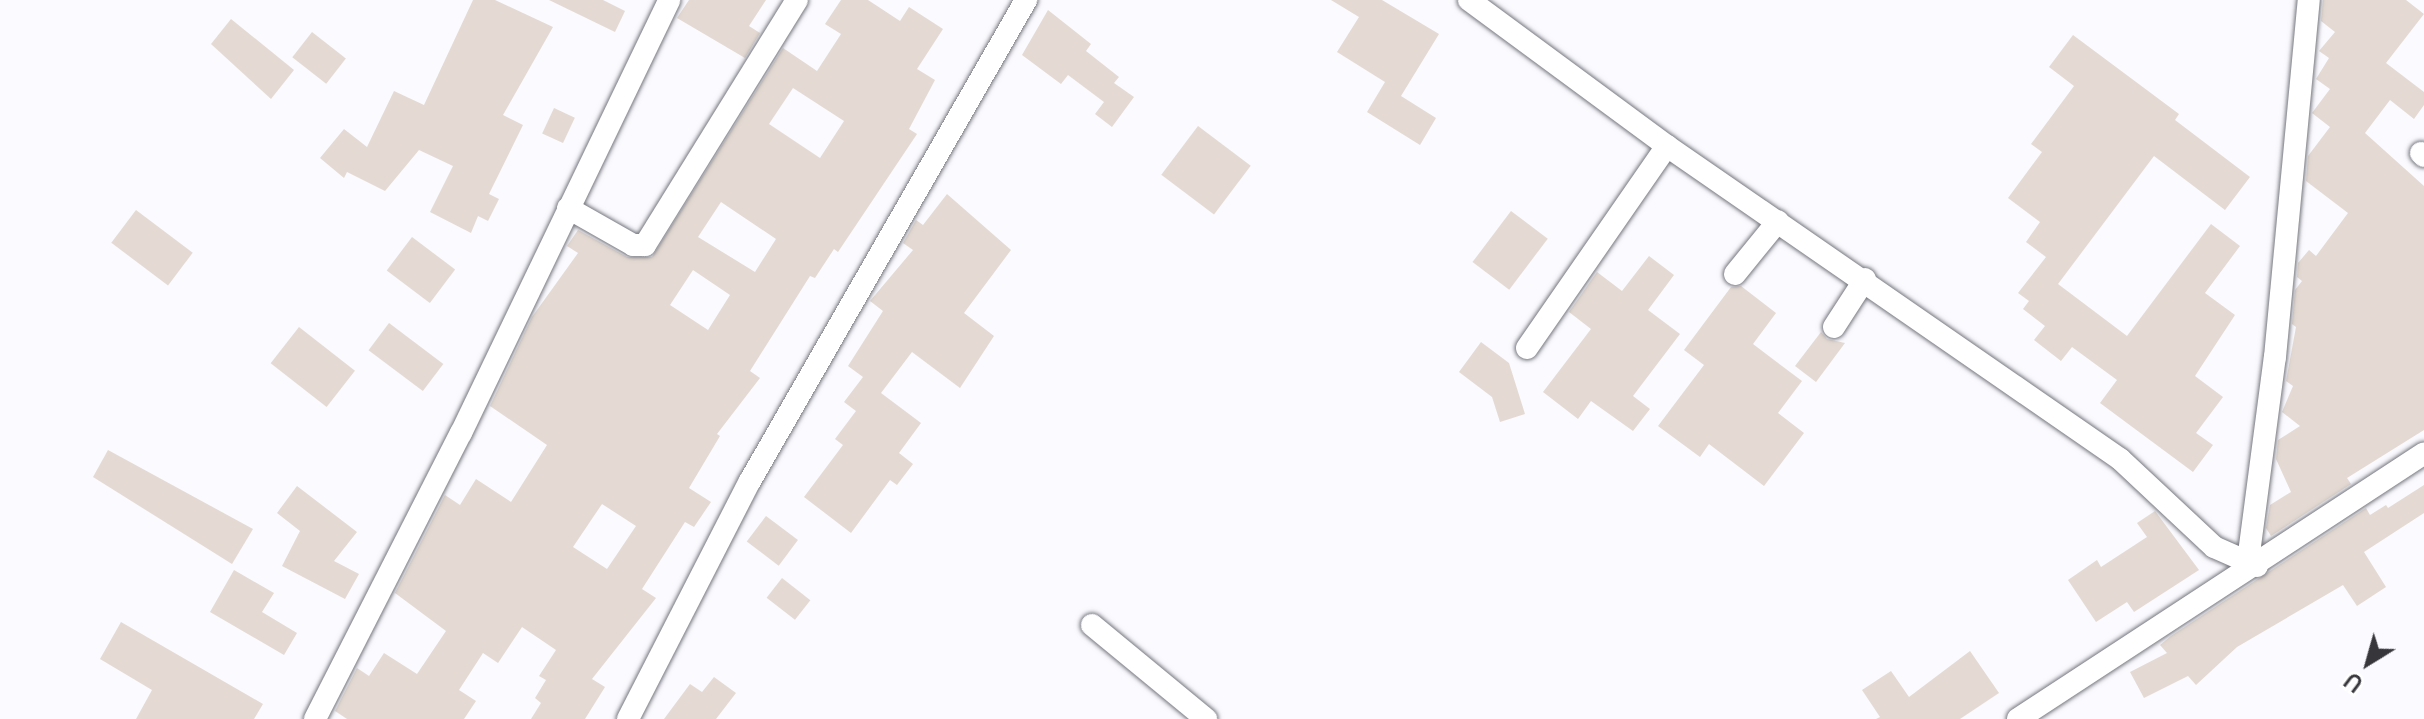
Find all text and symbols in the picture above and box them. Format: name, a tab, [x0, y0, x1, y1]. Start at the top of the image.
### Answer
north arrow	[2328, 623, 2408, 703]
text: U	[2339, 667, 2368, 698]

